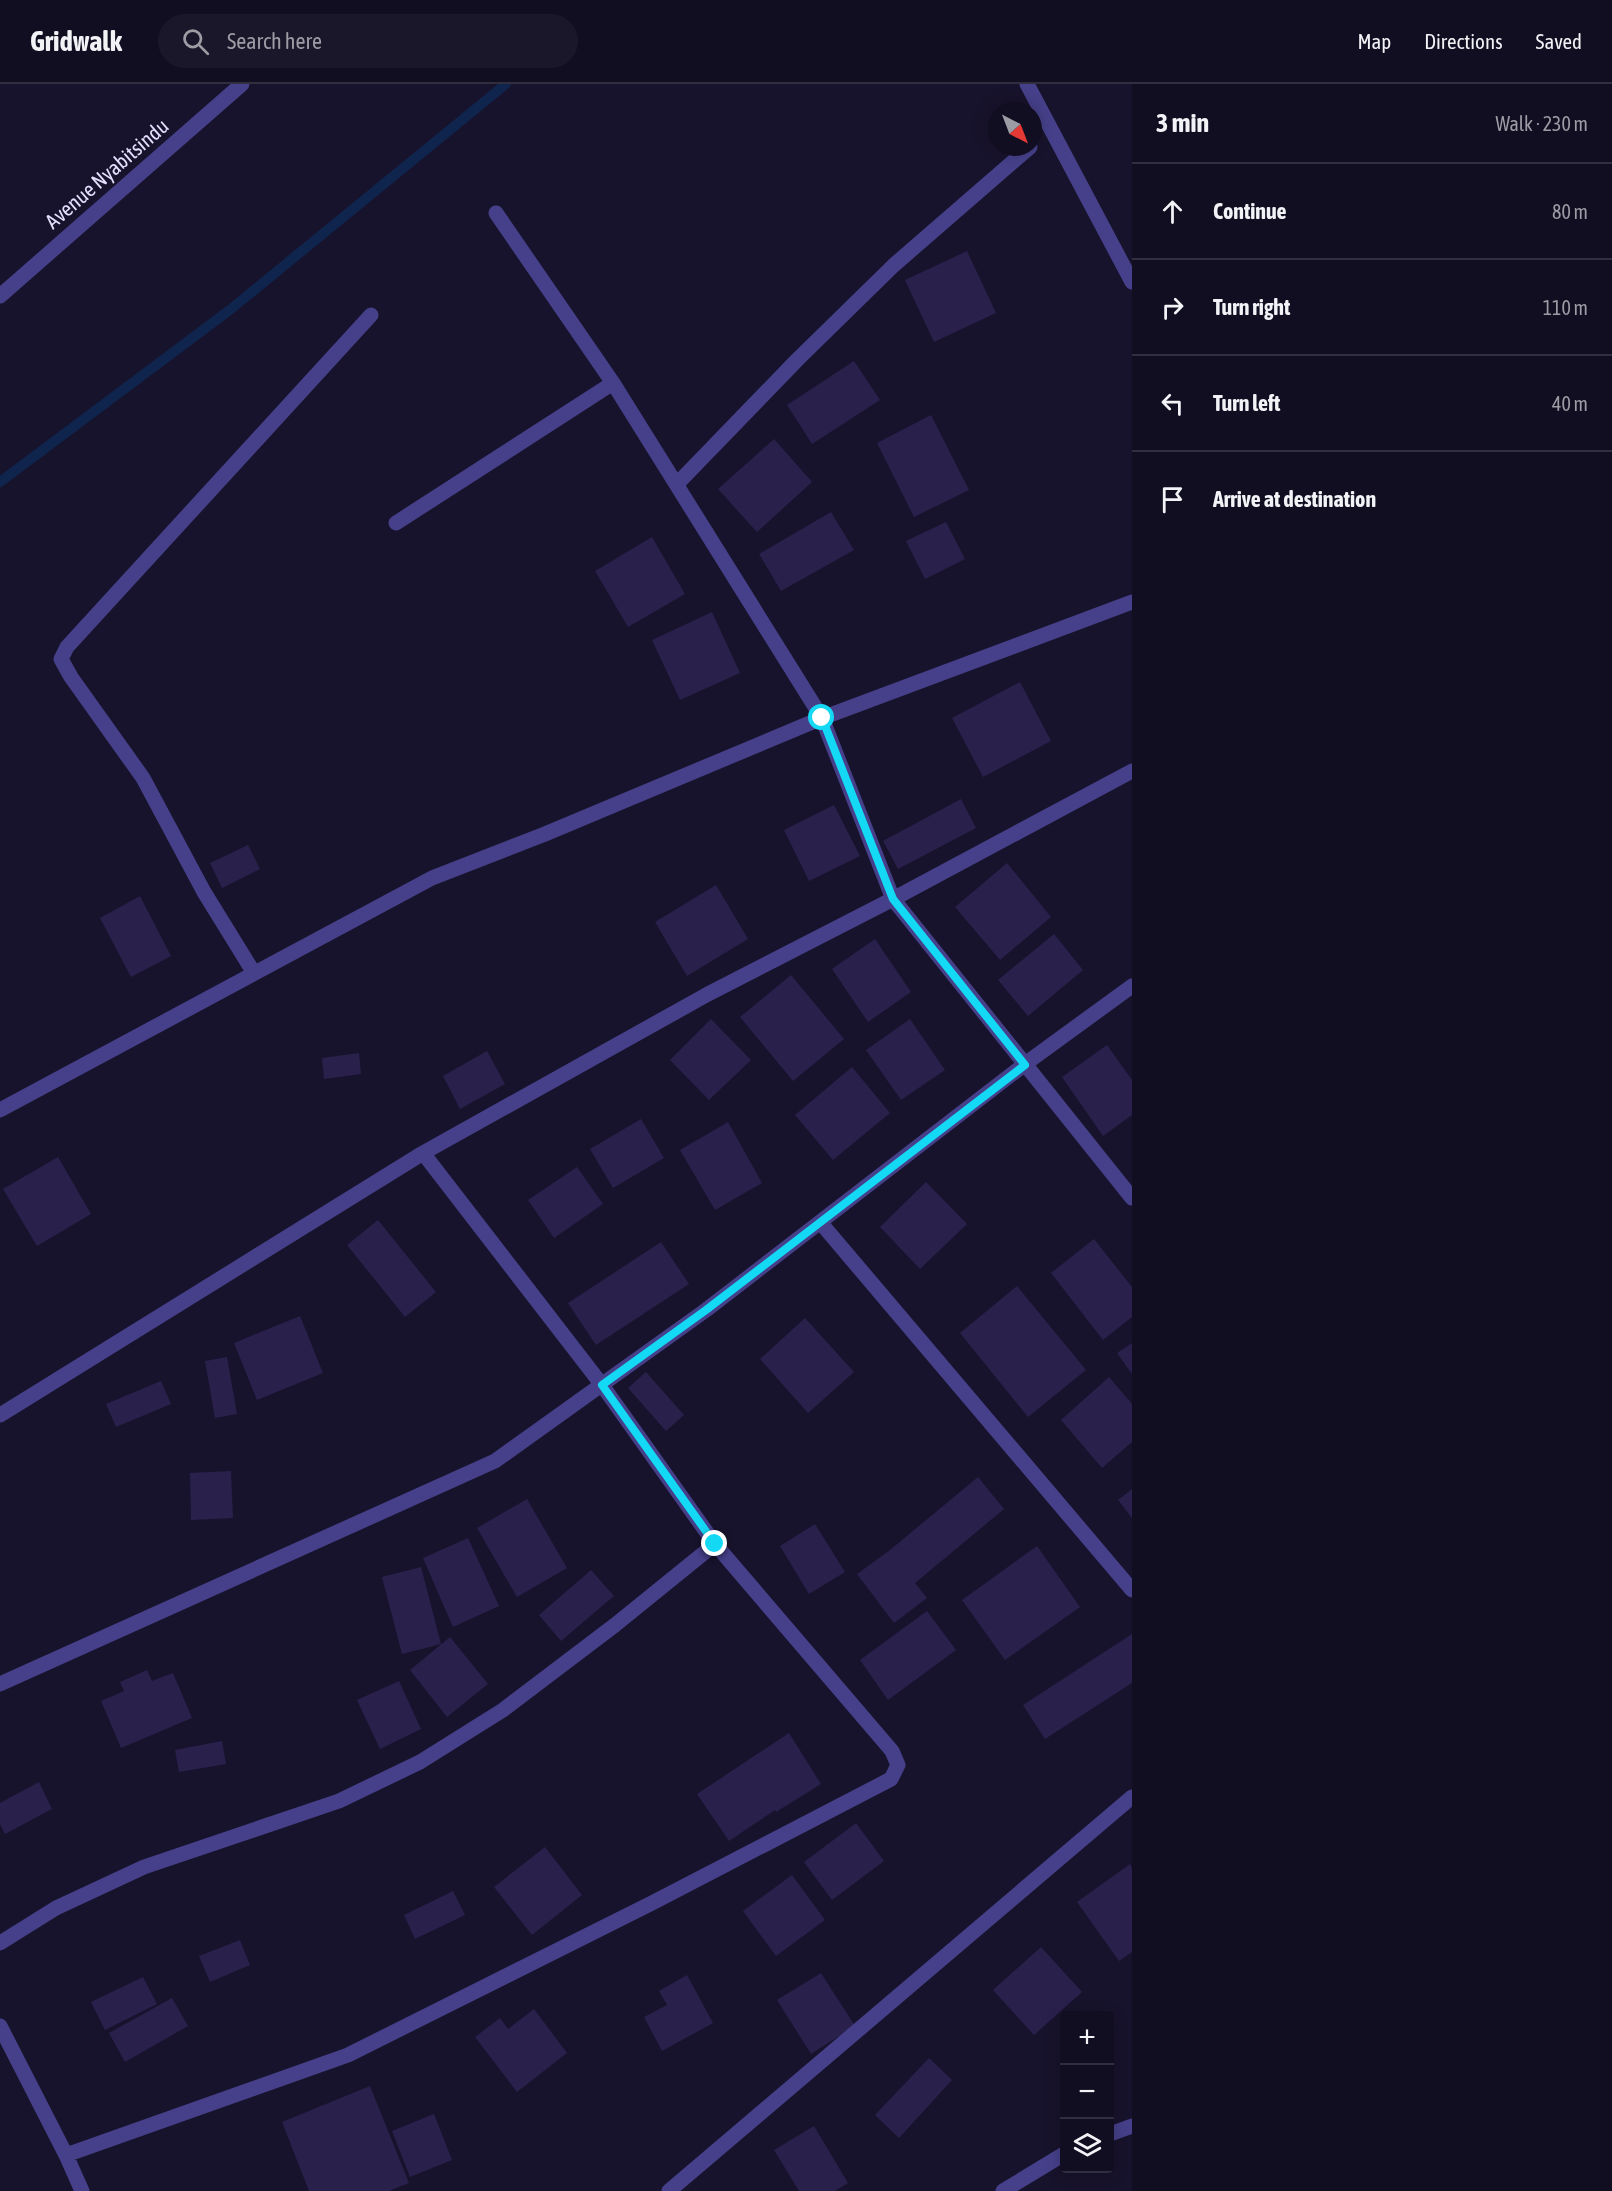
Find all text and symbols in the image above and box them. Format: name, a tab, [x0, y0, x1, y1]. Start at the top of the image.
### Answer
search box	[158, 14, 578, 68]
text: Gridwalk	[30, 25, 122, 57]
icon: search	[179, 25, 212, 58]
text: Search here	[227, 28, 322, 54]
text: Map	[1357, 29, 1391, 53]
text: Directions	[1424, 29, 1503, 53]
text: Saved	[1536, 29, 1582, 53]
north arrow	[988, 102, 1042, 156]
text: 3 min	[1156, 108, 1209, 138]
text: Walk · 230 m	[1496, 112, 1588, 135]
street label: Avenue Nyabitsindu	[40, 113, 173, 233]
icon: ahead	[1156, 195, 1189, 228]
text: Continue	[1213, 198, 1287, 224]
text: 80 m	[1552, 200, 1588, 223]
icon: right	[1156, 291, 1189, 324]
text: Turn right	[1213, 294, 1290, 320]
text: 110 m	[1543, 296, 1588, 319]
icon: left	[1156, 387, 1189, 420]
text: Turn left	[1213, 390, 1280, 416]
text: 40 m	[1552, 392, 1588, 415]
icon: arrive	[1156, 483, 1189, 516]
text: Arrive at destination	[1213, 486, 1376, 512]
route start	[808, 704, 834, 730]
route end	[701, 1530, 727, 1556]
map controls	[1060, 2011, 1114, 2173]
button: +	[1060, 2011, 1114, 2065]
button: −	[1060, 2065, 1114, 2119]
button: layers	[1060, 2119, 1114, 2173]

